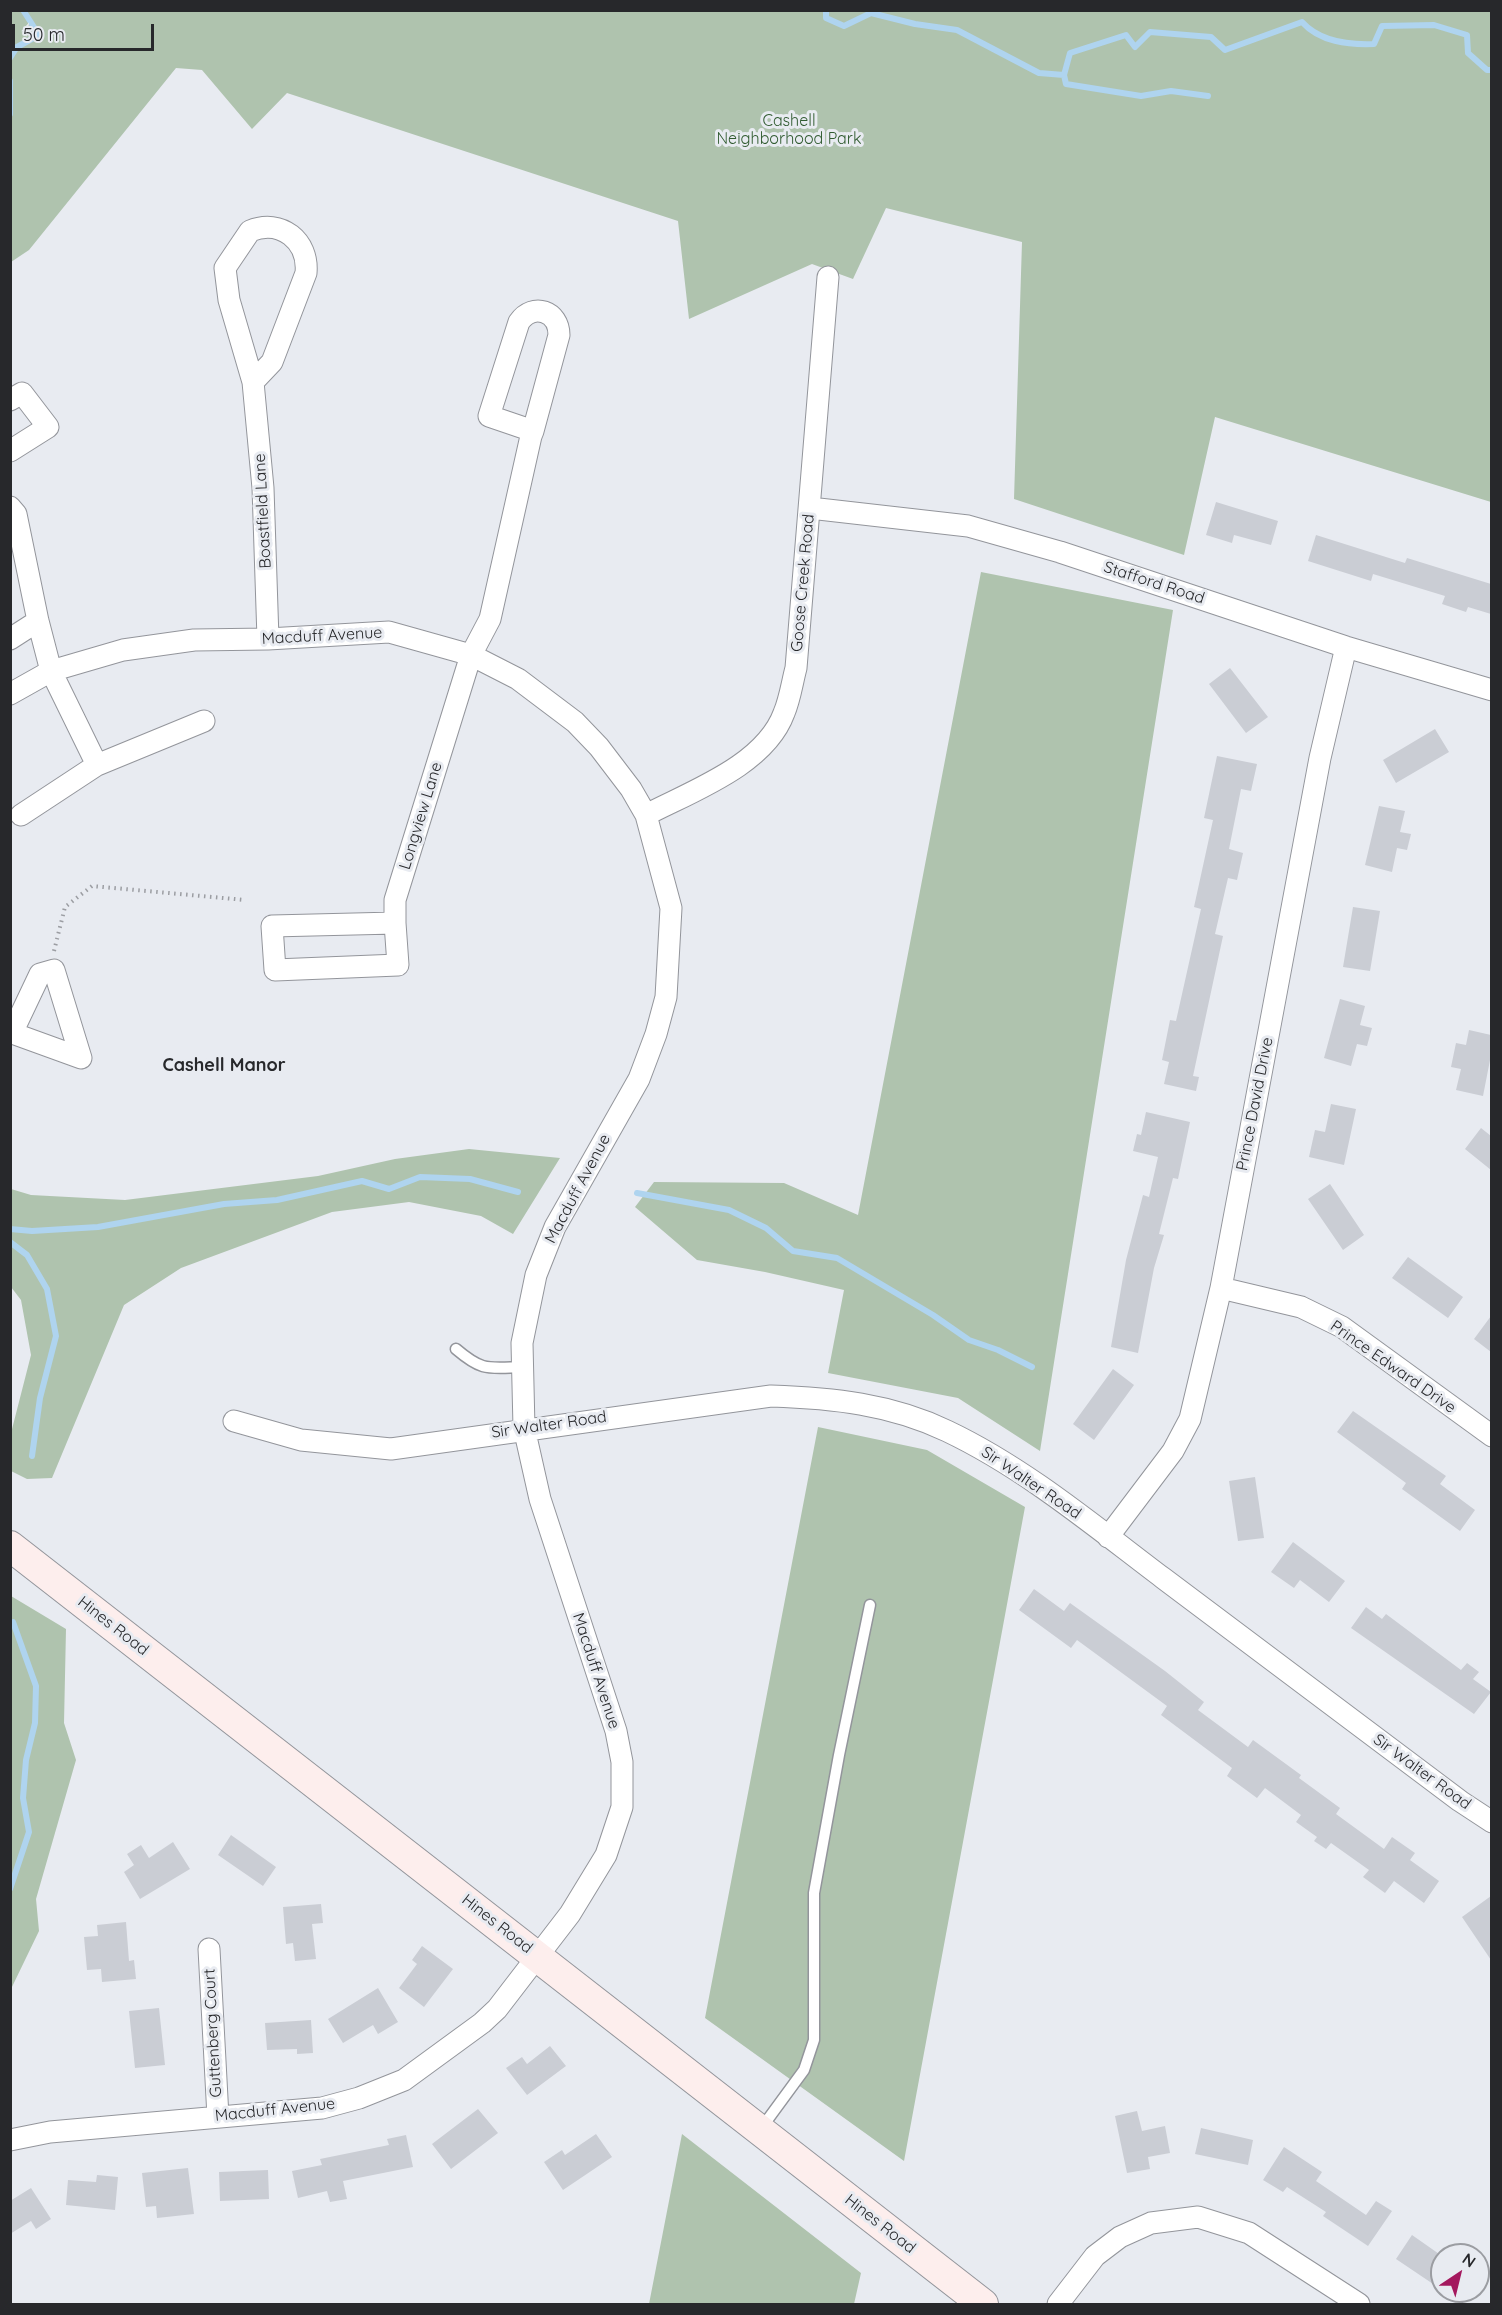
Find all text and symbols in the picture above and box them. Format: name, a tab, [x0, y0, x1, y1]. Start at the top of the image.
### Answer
scale bar	[15, 12, 158, 50]
text: 50 m	[23, 23, 65, 46]
park label: Cashell Neighborhood Park	[716, 111, 862, 149]
street label: Boastfield Lane	[250, 453, 276, 569]
street label: Goose Creek Road	[787, 513, 819, 653]
street label: Stafford Road	[1101, 558, 1207, 608]
street label: Macduff Avenue	[261, 623, 383, 649]
street label: Longview Lane	[396, 760, 446, 872]
street label: Prince David Drive	[1233, 1036, 1277, 1172]
district label: Cashell Manor	[162, 1055, 286, 1077]
street label: Macduff Avenue	[541, 1131, 615, 1247]
street label: Prince Edward Drive	[1326, 1316, 1460, 1418]
street label: Sir Walter Road	[490, 1407, 608, 1443]
street label: Sir Walter Road	[977, 1443, 1085, 1523]
street label: Hines Road	[74, 1592, 152, 1660]
street label: Macduff Avenue	[568, 1611, 624, 1731]
street label: Sir Walter Road	[1369, 1730, 1475, 1814]
street label: Hines Road	[458, 1890, 536, 1958]
street label: Guttenberg Court	[200, 1968, 226, 2098]
street label: Macduff Avenue	[214, 2094, 336, 2126]
street label: Hines Road	[841, 2190, 919, 2258]
north arrow	[1430, 2243, 1490, 2303]
text: N	[1459, 2248, 1480, 2271]

